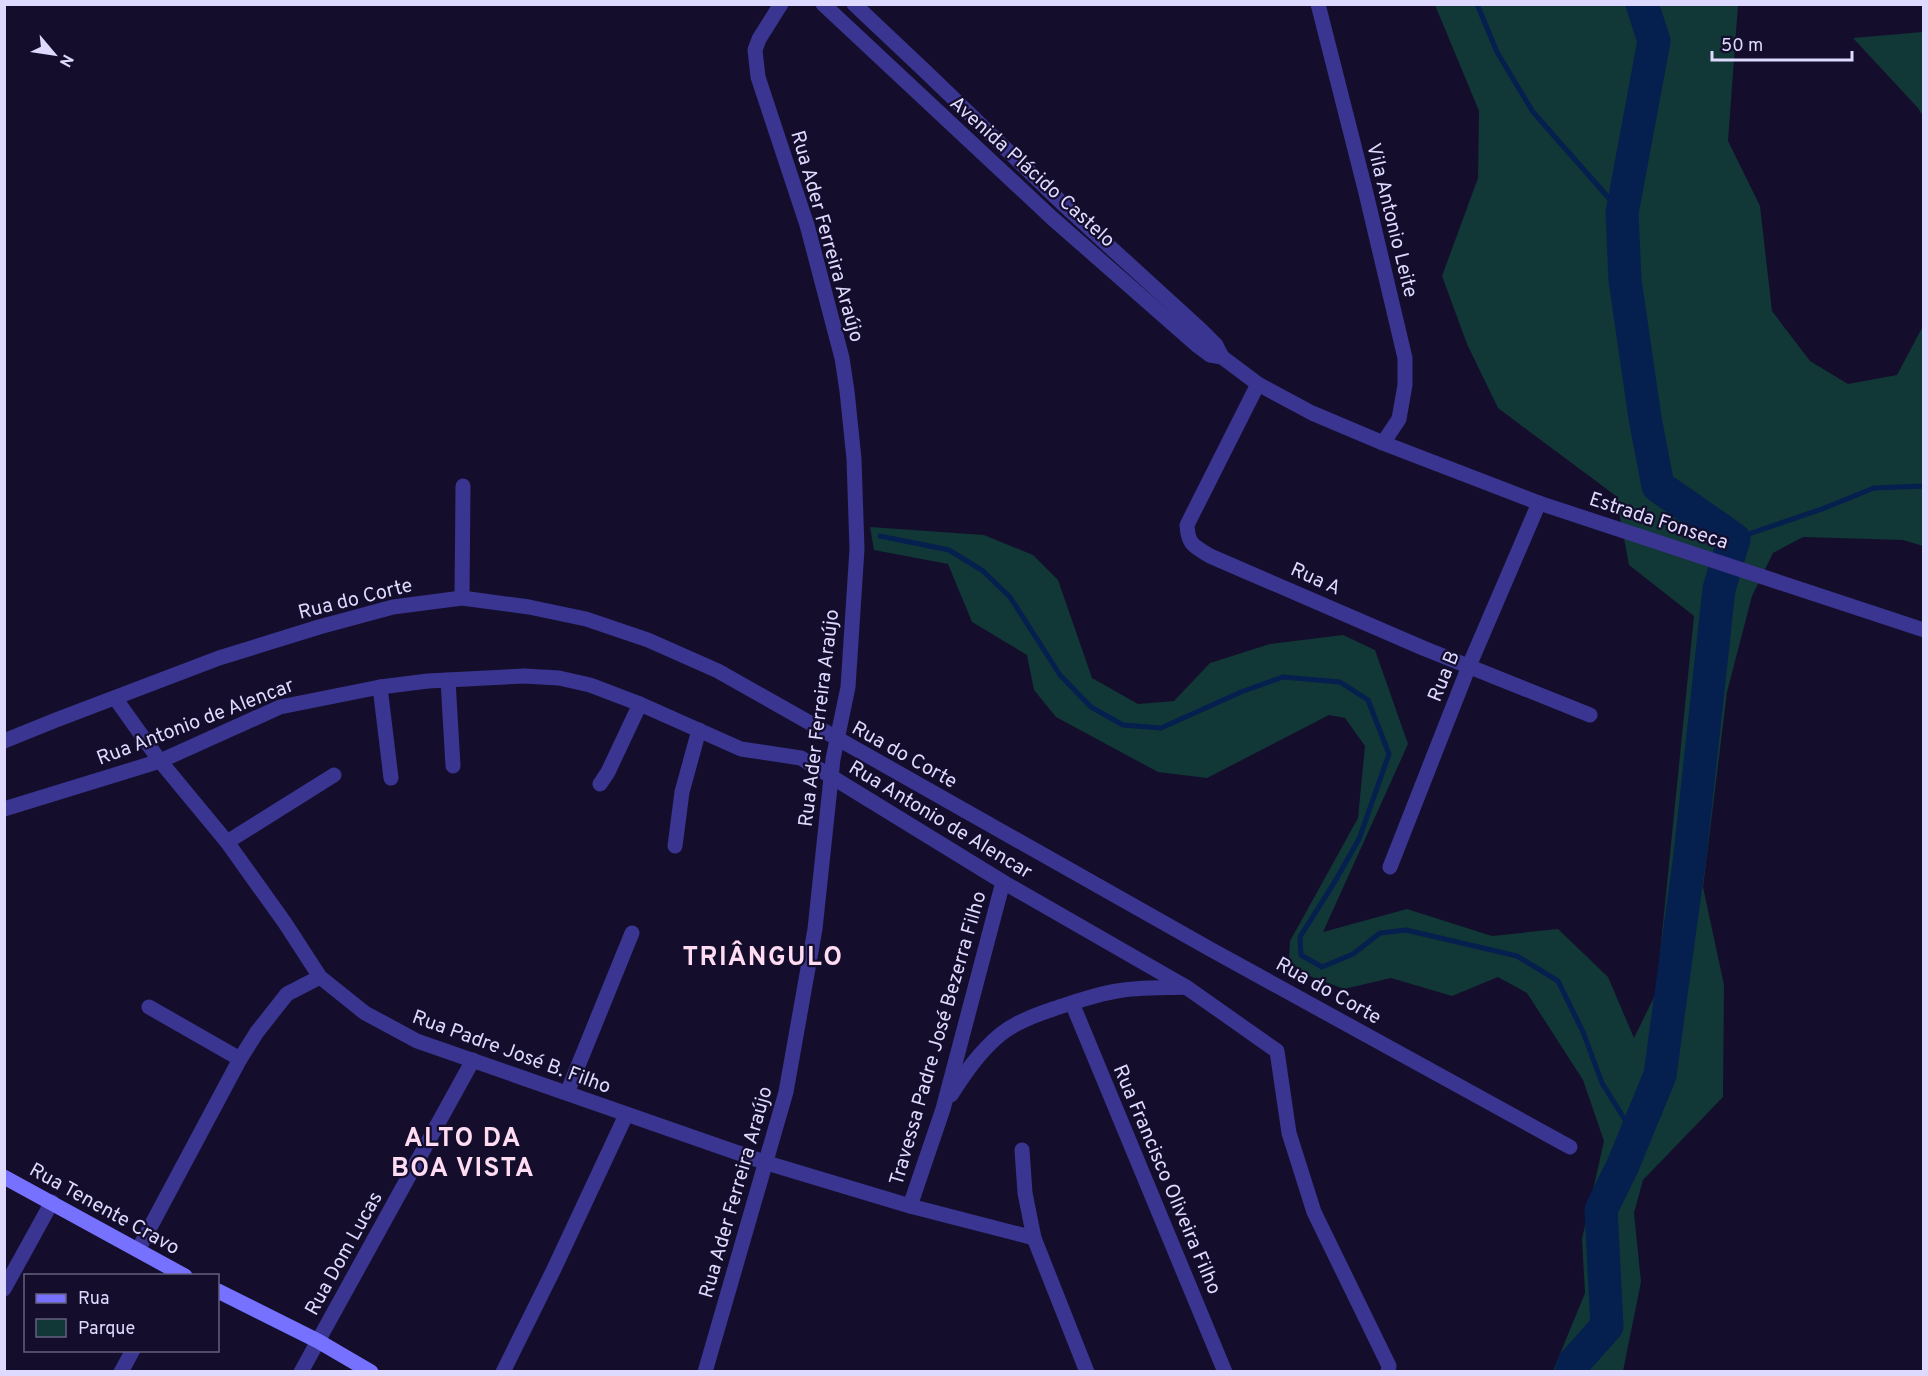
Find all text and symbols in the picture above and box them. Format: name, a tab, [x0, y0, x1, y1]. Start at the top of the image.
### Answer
north arrow	[24, 24, 84, 84]
scale bar	[1712, 24, 1852, 62]
text: 50 m	[1721, 35, 1763, 58]
text: N	[54, 50, 77, 70]
street label: Avenida Plácido Castelo	[943, 91, 1120, 254]
street label: Rua Ader Ferreira Araújo	[783, 128, 869, 345]
street label: Vila Antonio Leite	[1359, 141, 1423, 300]
street label: Estrada Fonseca	[1586, 487, 1731, 557]
street label: Rua A	[1286, 557, 1344, 602]
street label: Rua do Corte	[296, 573, 415, 627]
street label: Rua Ader Ferreira Araújo	[794, 608, 846, 829]
street label: Rua B	[1423, 647, 1467, 706]
street label: Rua Antonio de Alencar	[93, 673, 298, 773]
street label: Rua do Corte	[847, 716, 962, 795]
street label: Rua Antonio de Alencar	[843, 756, 1037, 886]
street label: Travessa Padre José Bezerra Filho	[884, 888, 993, 1189]
district label: TRIÂNGULO	[682, 940, 844, 975]
street label: Rua do Corte	[1271, 952, 1386, 1031]
street label: Rua Padre José B. Filho	[408, 1005, 614, 1101]
street label: Rua Francisco Oliveira Filho	[1106, 1061, 1226, 1299]
street label: Rua Ader Ferreira Araújo	[694, 1084, 780, 1301]
district label: ALTO DA BOA VISTA	[391, 1123, 535, 1186]
street label: Rua Tenente Cravo	[24, 1158, 184, 1262]
street label: Rua Dom Lucas	[300, 1187, 390, 1321]
legend	[24, 1274, 219, 1352]
text: Rua	[78, 1288, 109, 1311]
text: Parque	[78, 1318, 135, 1341]

